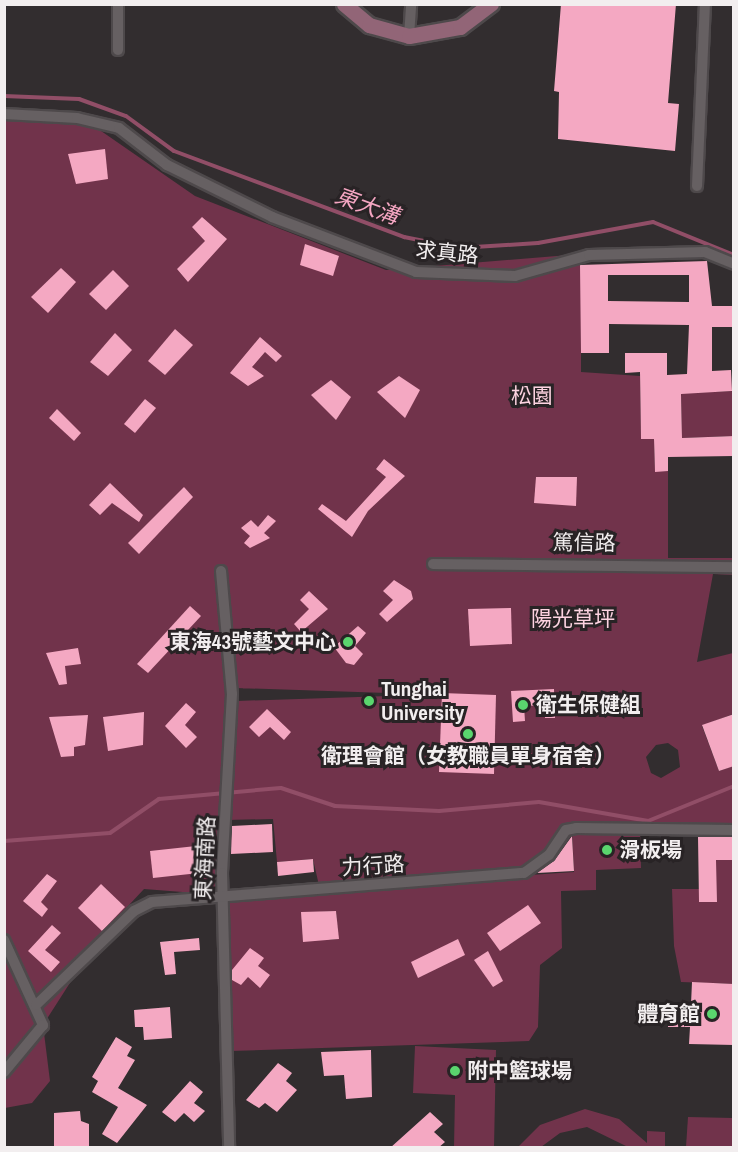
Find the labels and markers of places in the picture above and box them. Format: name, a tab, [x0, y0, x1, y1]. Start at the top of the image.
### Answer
place label: 東海43號藝文中心	[170, 629, 336, 655]
marker: 東海43號藝文中心	[341, 635, 355, 649]
place label: Tunghai University	[381, 676, 464, 726]
place label: 衛生保健組	[536, 692, 641, 718]
marker: Tunghai University	[362, 694, 376, 708]
marker: 衛生保健組	[514, 696, 532, 714]
marker: 衛理會館（女教職員單身宿舍）	[461, 727, 475, 741]
place label: 衛理會館（女教職員單身宿舍）	[321, 743, 615, 769]
place label: 滑板場	[619, 837, 682, 863]
marker: 滑板場	[600, 843, 614, 857]
place label: 體育館	[637, 1001, 700, 1027]
marker: 體育館	[705, 1007, 719, 1021]
place label: 附中籃球場	[467, 1058, 572, 1084]
marker: 附中籃球場	[448, 1064, 462, 1078]

